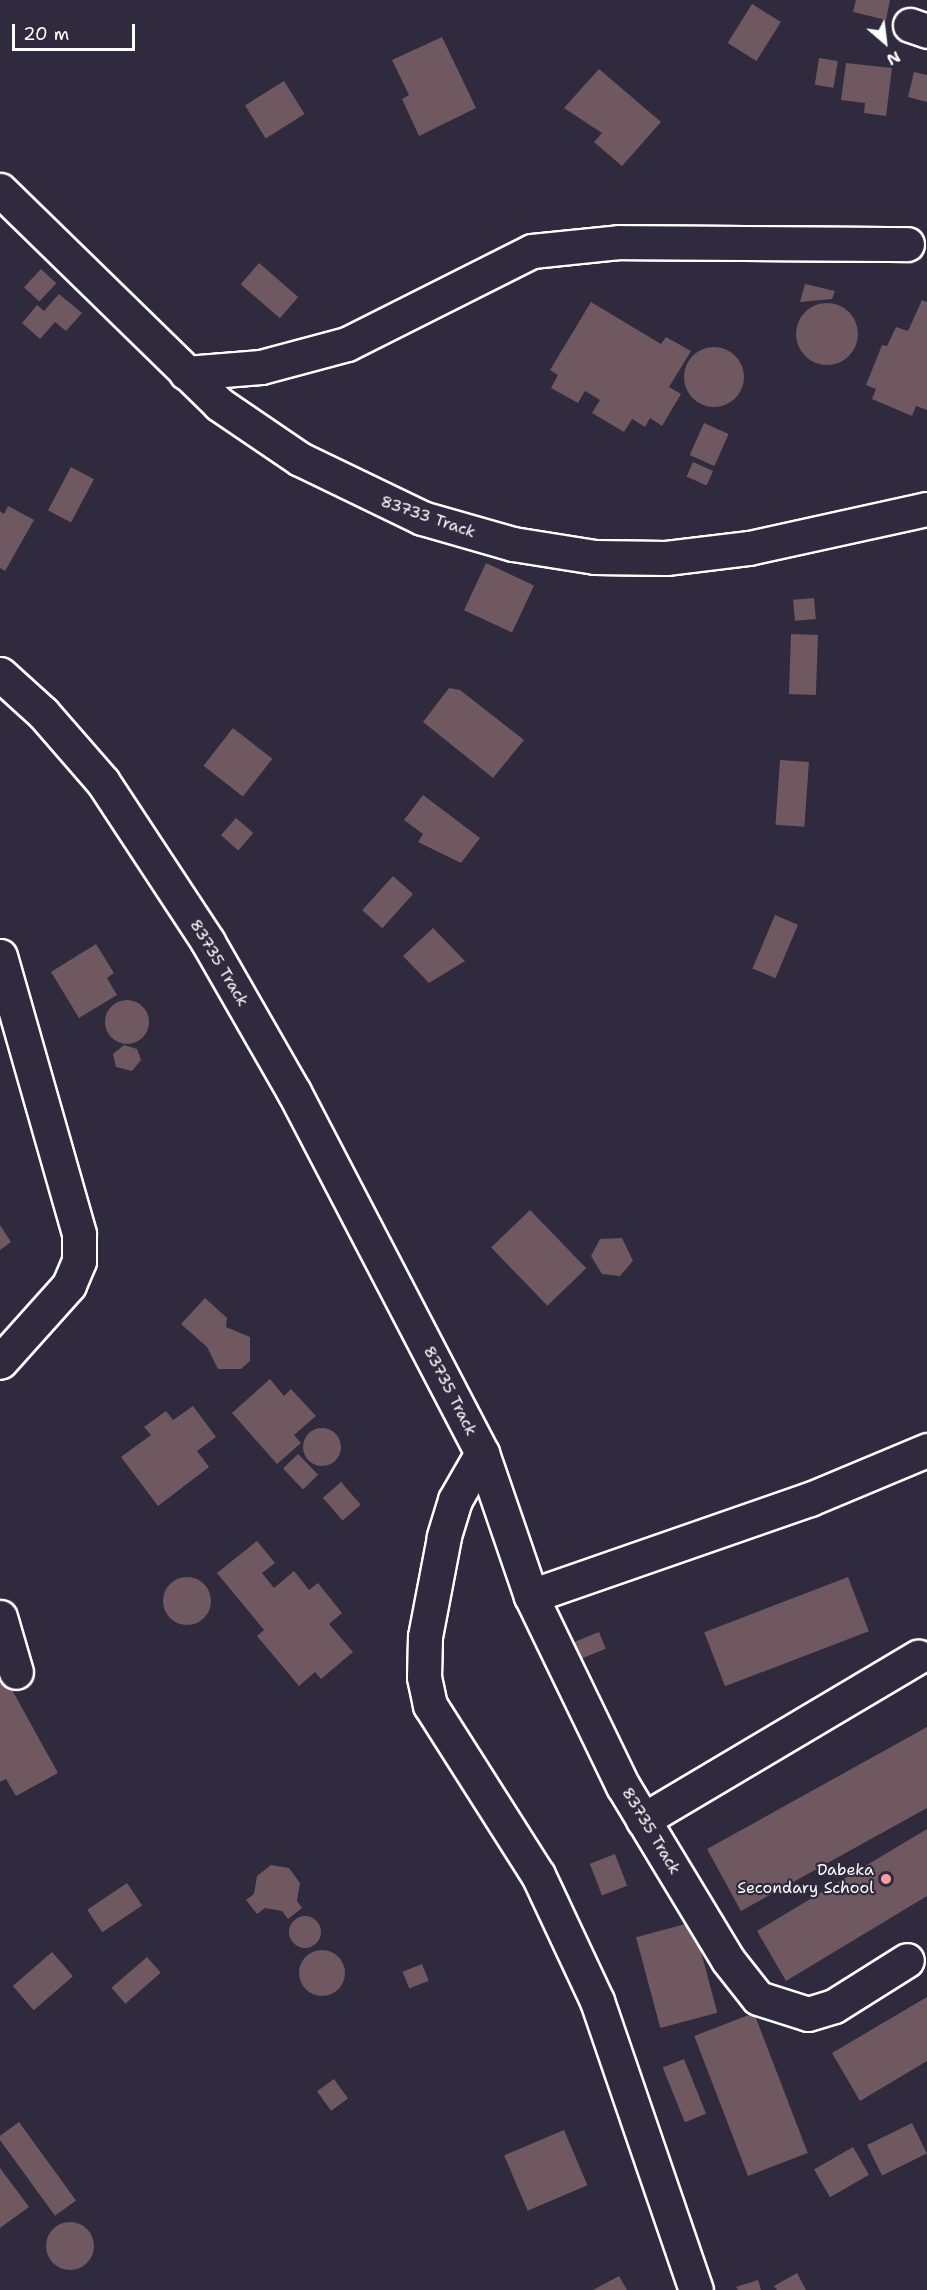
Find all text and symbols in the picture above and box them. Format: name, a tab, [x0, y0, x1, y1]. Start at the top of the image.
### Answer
scale bar	[15, 12, 138, 50]
north arrow	[855, 12, 915, 72]
text: 20 m	[23, 22, 69, 46]
text: N	[883, 46, 904, 71]
street label: 83733 Track	[378, 492, 478, 542]
street label: 83735 Track	[186, 916, 252, 1010]
street label: 83735 Track	[419, 1343, 481, 1439]
street label: 83735 Track	[618, 1784, 684, 1878]
place label: Dabeka Secondary School	[737, 1860, 874, 1898]
marker: Dabeka Secondary School	[879, 1872, 893, 1886]

